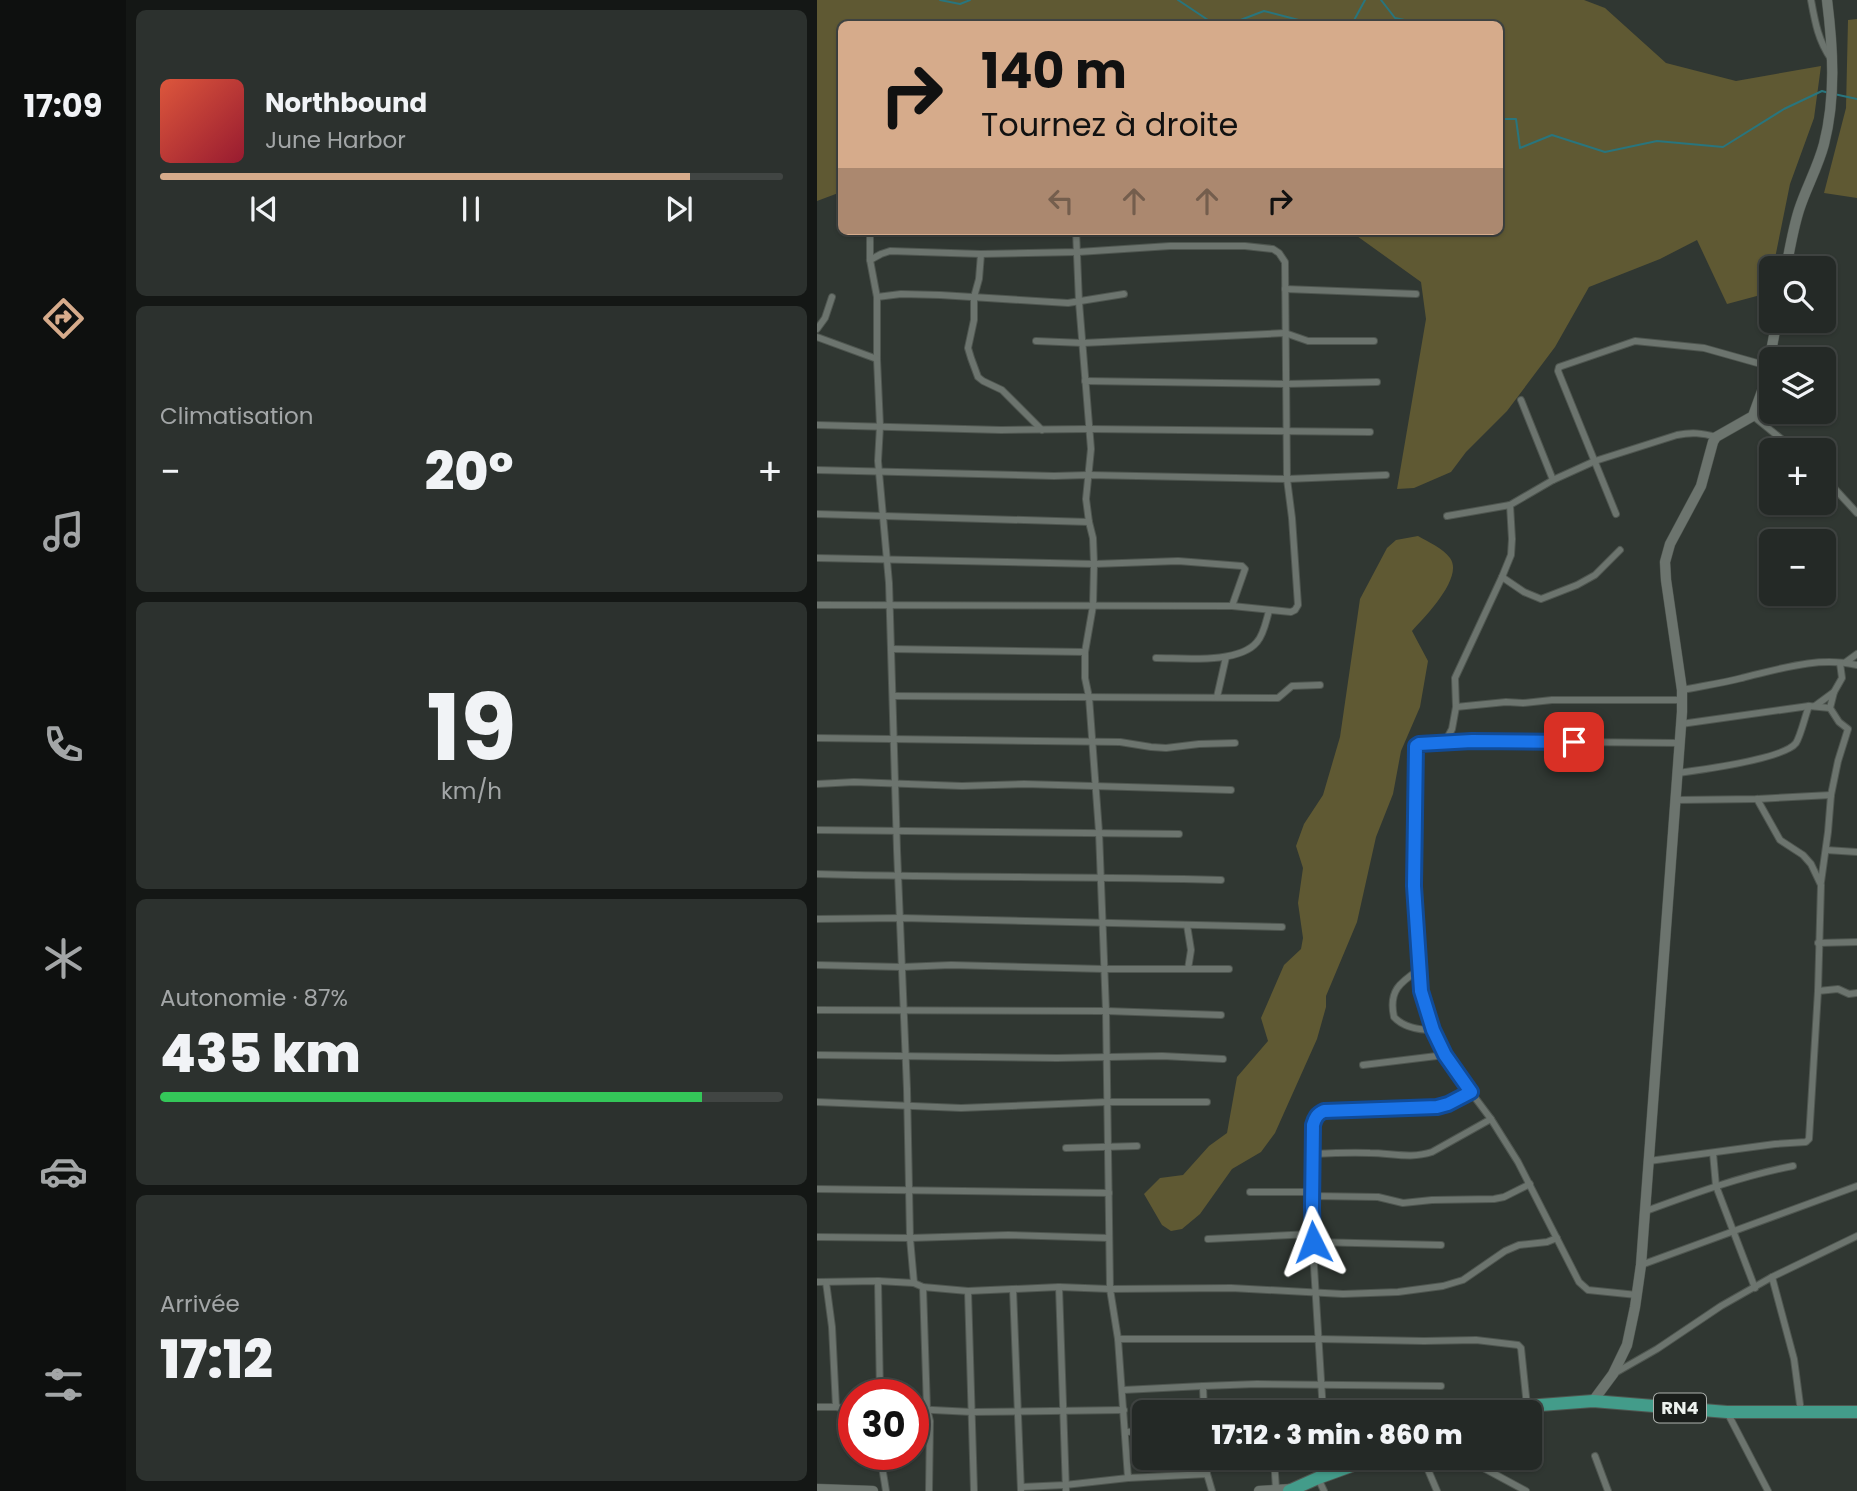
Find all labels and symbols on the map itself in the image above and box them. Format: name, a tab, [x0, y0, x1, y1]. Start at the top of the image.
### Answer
pin	[1544, 712, 1604, 772]
position arrow	[1276, 1205, 1350, 1279]
speed limit sign: 30	[838, 1379, 929, 1470]
road number: RN4	[1654, 1394, 1706, 1422]

